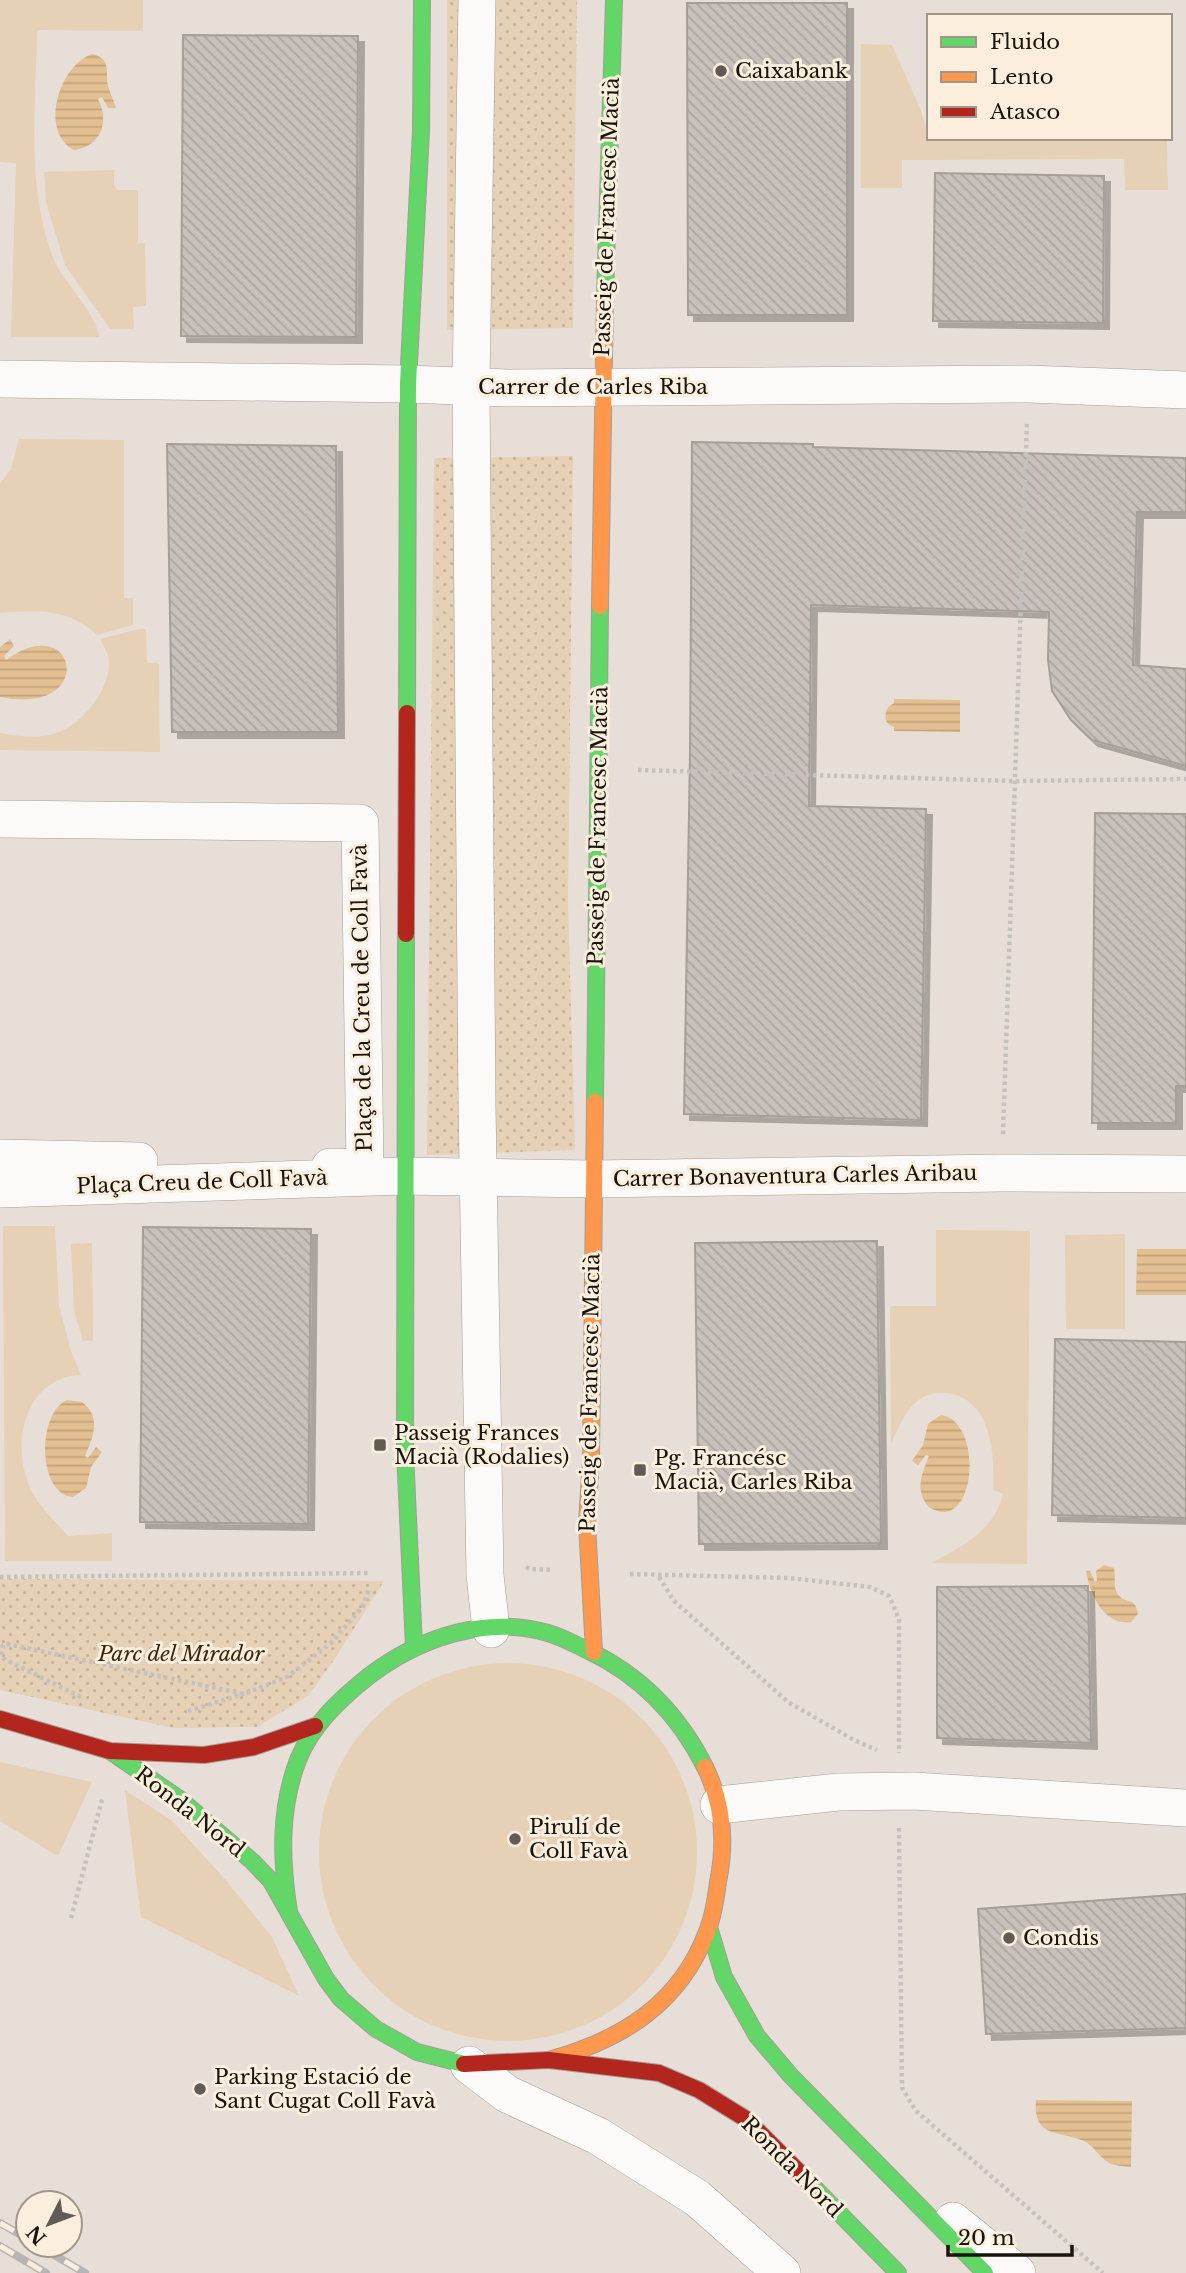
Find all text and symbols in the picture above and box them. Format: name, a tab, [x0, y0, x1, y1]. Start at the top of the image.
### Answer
legend	[927, 14, 1172, 140]
text: Fluido	[990, 29, 1060, 55]
place label: Caixabank	[735, 58, 848, 84]
marker: Caixabank	[713, 63, 729, 79]
text: Lento	[990, 64, 1053, 90]
street label: Passeig de Francesc Macià	[589, 77, 625, 357]
text: Atasco	[989, 99, 1060, 125]
street label: Carrer de Carles Riba	[478, 374, 708, 400]
street label: Passeig de Francesc Macià	[583, 686, 613, 966]
street label: Plaça de la Creu de Coll Favà	[346, 843, 378, 1152]
street label: Carrer Bonaventura Carles Aribau	[613, 1160, 977, 1192]
street label: Plaça Creu de Coll Favà	[76, 1165, 329, 1199]
street label: Passeig de Francesc Macià	[575, 1253, 605, 1533]
place label: Passeig Frances Macià (Rodalies)	[394, 1420, 569, 1470]
marker: Passeig Frances Macià (Rodalies)	[372, 1437, 388, 1453]
place label: Pg. Francésc Macià, Carles Riba	[654, 1445, 853, 1495]
marker: Pg. Francésc Macià, Carles Riba	[632, 1462, 648, 1478]
park label: Parc del Mirador	[97, 1641, 265, 1667]
street label: Ronda Nord	[130, 1761, 250, 1863]
place label: Pirulí de Coll Favà	[529, 1814, 628, 1864]
marker: Pirulí de Coll Favà	[507, 1831, 523, 1847]
place label: Condis	[1023, 1925, 1099, 1951]
marker: Condis	[1001, 1930, 1017, 1946]
place label: Parking Estació de Sant Cugat Coll Favà	[214, 2064, 436, 2114]
marker: Parking Estació de Sant Cugat Coll Favà	[192, 2081, 208, 2097]
street label: Ronda Nord	[736, 2111, 848, 2223]
north arrow	[14, 2189, 84, 2259]
scale bar	[948, 2214, 1072, 2258]
text: N	[22, 2221, 51, 2249]
text: 20 m	[958, 2225, 1015, 2251]

